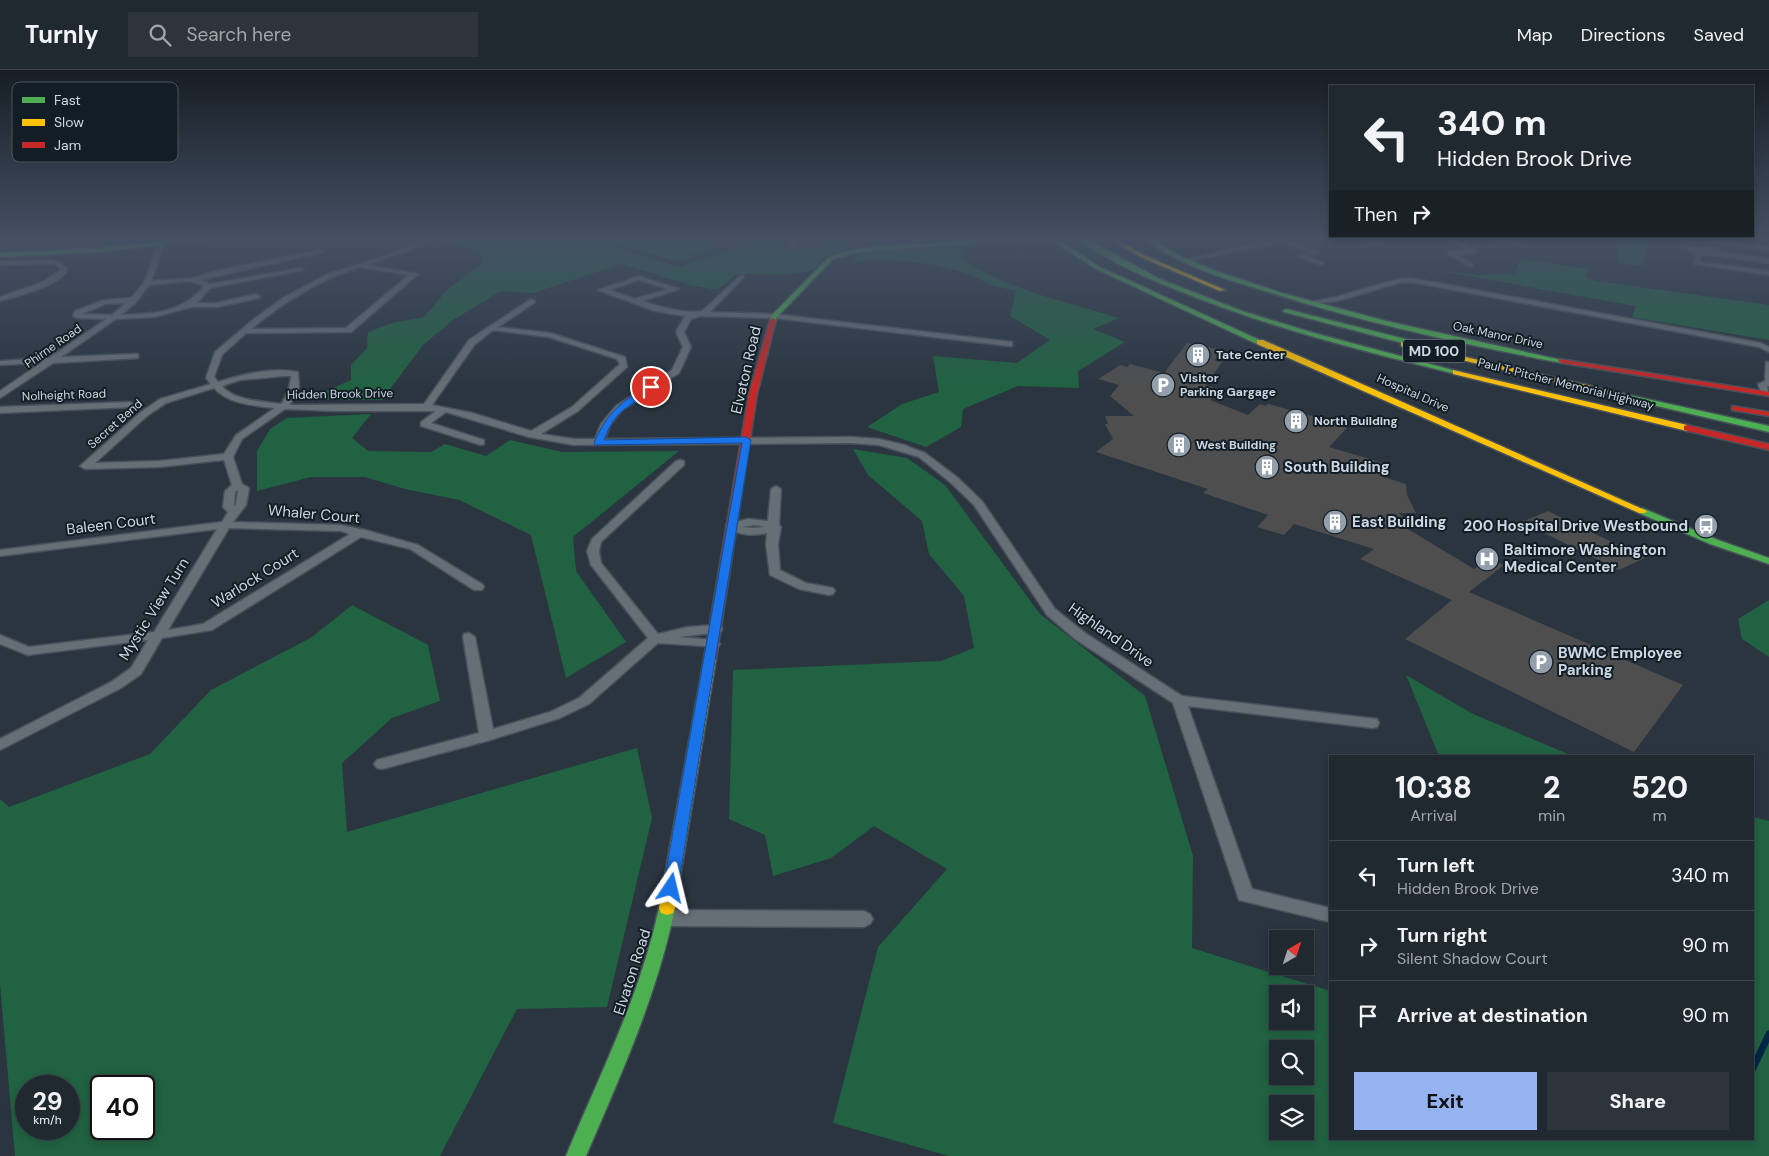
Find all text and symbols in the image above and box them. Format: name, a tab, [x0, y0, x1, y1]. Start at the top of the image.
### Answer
search box	[128, 12, 478, 57]
text: Turnly	[25, 19, 98, 50]
icon: search	[146, 21, 174, 49]
text: Search here	[186, 22, 291, 47]
text: Map	[1517, 23, 1553, 47]
text: Directions	[1581, 23, 1666, 47]
text: Saved	[1694, 23, 1744, 47]
legend	[12, 82, 178, 162]
text: Fast	[54, 91, 81, 109]
text: 340 m	[1437, 100, 1547, 146]
icon: left	[1354, 105, 1419, 170]
text: Slow	[54, 113, 84, 131]
text: Jam	[54, 136, 81, 154]
text: Hidden Brook Drive	[1437, 144, 1632, 173]
icon: right	[1407, 200, 1435, 228]
text: Then	[1354, 202, 1397, 227]
street label: Oak Manor Drive	[1451, 318, 1545, 352]
street label: Phirne Road	[21, 321, 85, 371]
street label: Elvaton Road	[726, 324, 766, 416]
road number: MD 100	[1403, 340, 1465, 362]
building icon: Tate Center	[1185, 342, 1211, 368]
place label: Tate Center	[1216, 347, 1285, 363]
street label: Paul T. Pitcher Memorial Highway	[1476, 354, 1656, 414]
pin	[630, 366, 672, 408]
place label: Visitor Parking Gargage	[1180, 370, 1276, 400]
street label: Hospital Drive	[1374, 370, 1452, 416]
parking icon: Visitor Parking Gargage	[1150, 372, 1176, 398]
icon: arrive	[637, 373, 665, 401]
street label: Hidden Brook Drive	[287, 385, 393, 403]
street label: Nolheight Road	[22, 386, 106, 404]
street label: Secret Bend	[84, 396, 146, 452]
building icon: North Building	[1283, 408, 1309, 434]
place label: North Building	[1314, 413, 1398, 429]
building icon: West Building	[1166, 432, 1192, 458]
place label: West Building	[1196, 437, 1276, 453]
building icon: South Building	[1254, 454, 1280, 480]
place label: South Building	[1284, 457, 1390, 477]
street label: Whaler Court	[267, 500, 361, 528]
street label: Baleen Court	[65, 509, 157, 539]
building icon: East Building	[1322, 509, 1348, 535]
place label: East Building	[1352, 512, 1446, 532]
bus stop icon: 200 Hospital Drive Westbound	[1693, 513, 1719, 539]
place label: 200 Hospital Drive Westbound	[1464, 516, 1688, 536]
place label: Baltimore Washington Medical Center	[1504, 540, 1666, 577]
street label: Warlock Court	[207, 543, 303, 613]
hospital icon: Baltimore Washington Medical Center	[1474, 546, 1500, 572]
street label: Mystic View Turn	[114, 554, 194, 664]
street label: Highland Drive	[1064, 598, 1158, 672]
place label: BWMC Employee Parking	[1558, 643, 1682, 680]
parking icon: BWMC Employee Parking	[1528, 649, 1554, 675]
text: 10:38	[1395, 768, 1472, 807]
text: 2	[1543, 768, 1560, 807]
text: 520	[1631, 768, 1688, 807]
text: Arrival	[1410, 805, 1457, 826]
text: min	[1538, 805, 1565, 826]
text: m	[1653, 805, 1667, 826]
text: Turn left	[1397, 853, 1475, 878]
position arrow	[644, 861, 696, 913]
icon: left	[1354, 862, 1382, 890]
text: 340 m	[1671, 863, 1729, 888]
text: Hidden Brook Drive	[1397, 878, 1539, 899]
text: Turn right	[1397, 923, 1487, 948]
street label: Elvaton Road	[609, 926, 655, 1018]
north arrow	[1269, 930, 1314, 975]
map controls	[1269, 930, 1314, 1140]
icon: right	[1354, 932, 1382, 960]
text: 90 m	[1682, 933, 1729, 958]
text: Silent Shadow Court	[1397, 948, 1548, 969]
button: sound	[1269, 985, 1314, 1030]
icon: arrive	[1354, 1002, 1382, 1030]
text: Arrive at destination	[1397, 1003, 1588, 1028]
text: 90 m	[1682, 1003, 1729, 1028]
button: search	[1269, 1040, 1314, 1085]
button: Exit	[1354, 1072, 1537, 1130]
button: Share	[1547, 1072, 1729, 1130]
speed limit sign: 40	[90, 1075, 155, 1140]
text: 29	[32, 1085, 63, 1118]
button: layers	[1269, 1095, 1314, 1140]
text: km/h	[33, 1112, 62, 1128]

